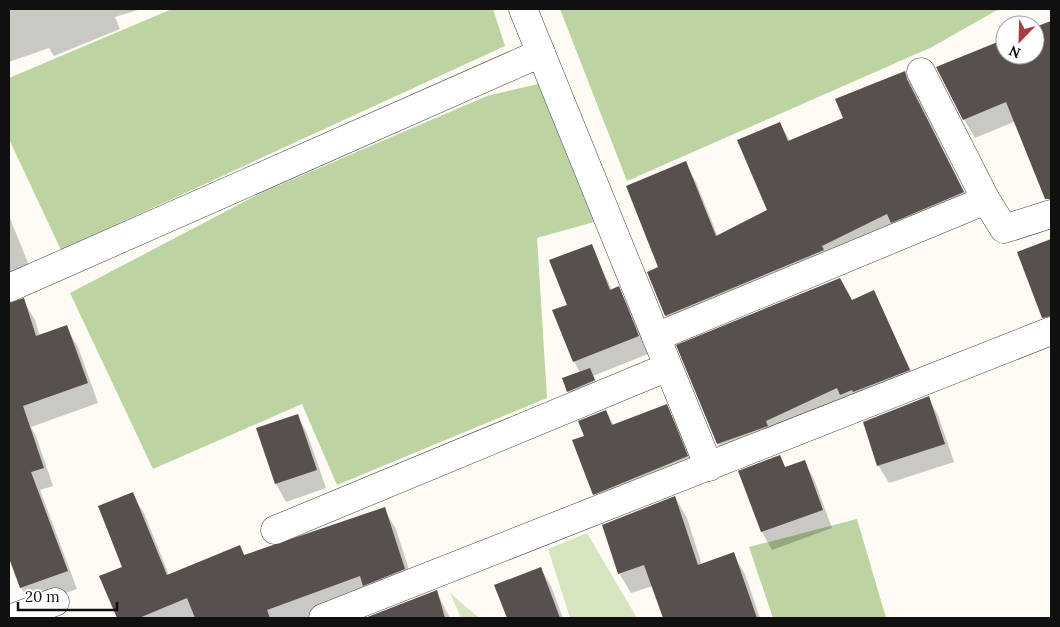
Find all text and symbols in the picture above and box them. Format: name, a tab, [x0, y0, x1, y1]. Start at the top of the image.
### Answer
north arrow	[995, 15, 1045, 65]
text: N	[1006, 41, 1023, 62]
scale bar	[18, 580, 116, 612]
text: 20 m	[25, 587, 60, 606]

